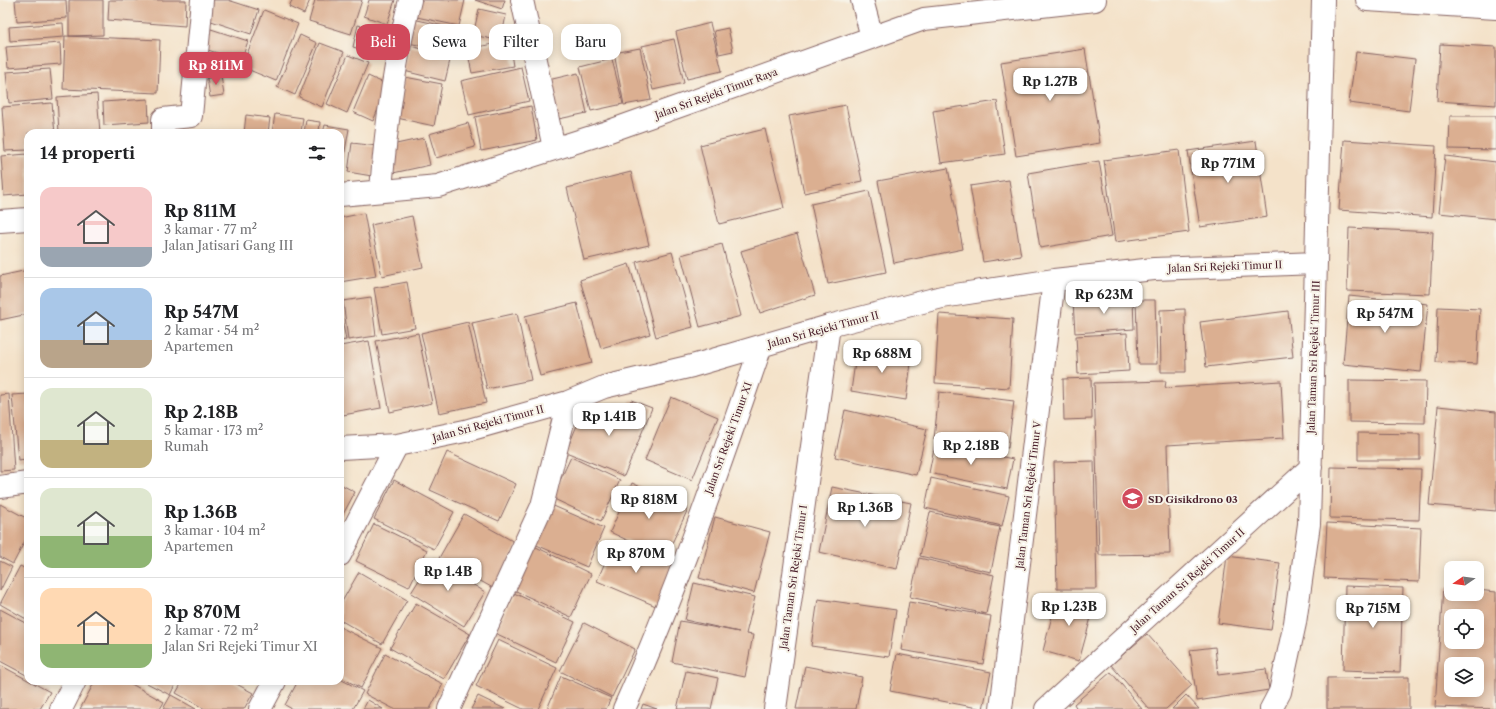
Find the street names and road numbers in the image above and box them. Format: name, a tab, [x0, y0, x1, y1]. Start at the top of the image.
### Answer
street label: Jalan Sri Rejeki Timur Raya	[651, 65, 780, 122]
street label: Jalan Sri Rejeki Timur II	[1166, 258, 1283, 275]
street label: Jalan Taman Sri Rejeki Timur III	[1304, 280, 1323, 436]
street label: Jalan Sri Rejeki Timur II	[764, 308, 880, 351]
street label: Jalan Sri Rejeki Timur XI	[701, 380, 755, 498]
street label: Jalan Sri Rejeki Timur II	[429, 402, 545, 445]
street label: Jalan Taman Sri Rejeki Timur V	[1013, 420, 1044, 572]
street label: Jalan Taman Sri Rejeki Timur I	[777, 504, 810, 652]
street label: Jalan Taman Sri Rejeki Timur II	[1126, 525, 1247, 637]

